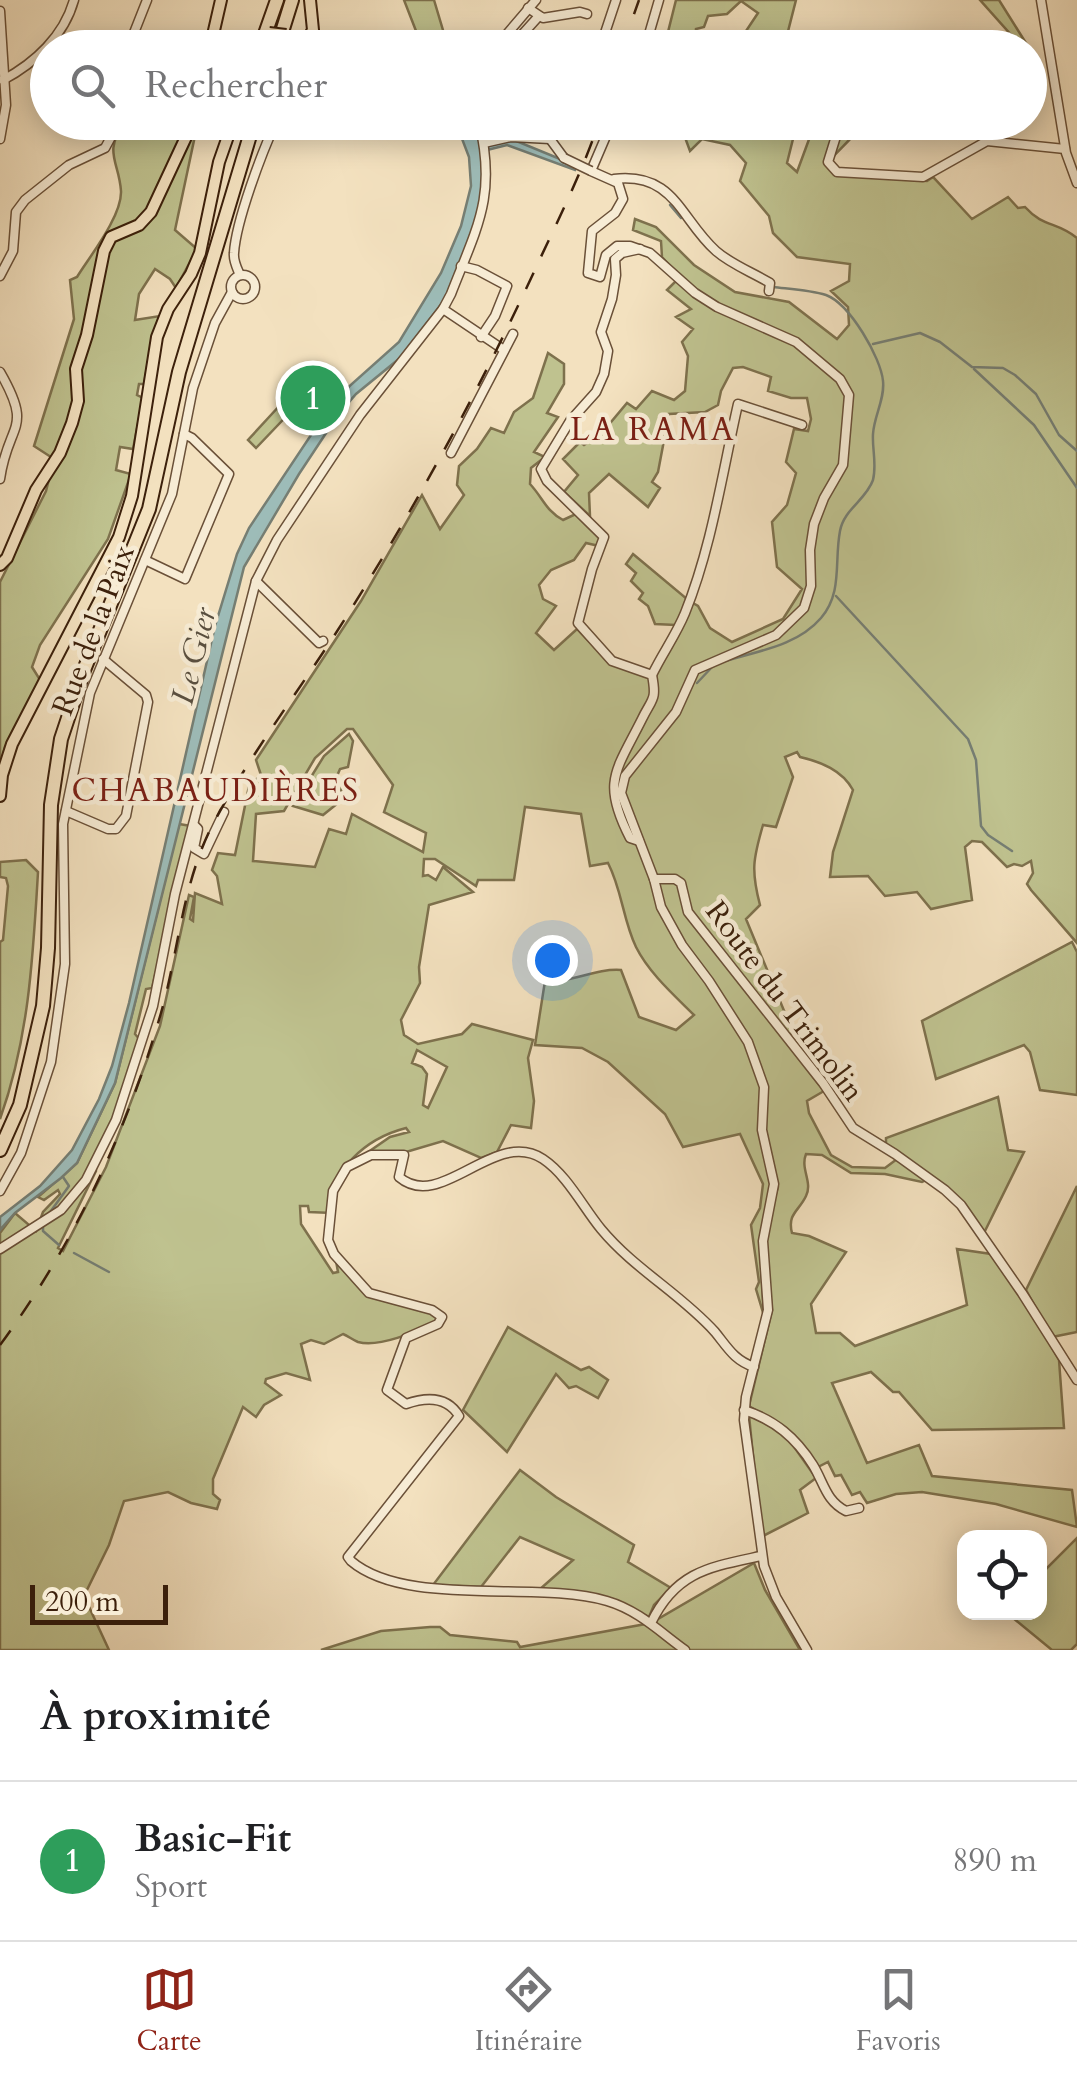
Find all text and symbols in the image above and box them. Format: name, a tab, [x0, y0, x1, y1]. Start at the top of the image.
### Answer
search box	[30, 30, 1047, 140]
icon: search	[65, 58, 120, 113]
text: Rechercher	[145, 59, 327, 111]
pin: 1	[280, 360, 346, 436]
district label: LA RAMA	[570, 408, 736, 452]
street label: Rue de la Paix	[42, 539, 145, 721]
water label: Le Gier	[161, 602, 228, 709]
district label: CHABAUDIÈRES	[71, 769, 361, 813]
street label: Route du Trimolin	[696, 893, 874, 1110]
your location	[527, 935, 578, 986]
map controls	[957, 1530, 1047, 1620]
button: locate	[957, 1530, 1047, 1620]
scale bar	[30, 1580, 168, 1624]
text: 200 m	[45, 1583, 119, 1621]
text: À proximité	[40, 1687, 272, 1744]
text: Basic-Fit	[135, 1813, 291, 1865]
text: 1	[64, 1839, 81, 1883]
text: 890 m	[952, 1839, 1037, 1883]
text: Sport	[135, 1865, 207, 1909]
tab: Carte	[136, 1962, 202, 2060]
tab: Itinéraire	[475, 1962, 583, 2060]
tab: Favoris	[856, 1962, 941, 2060]

